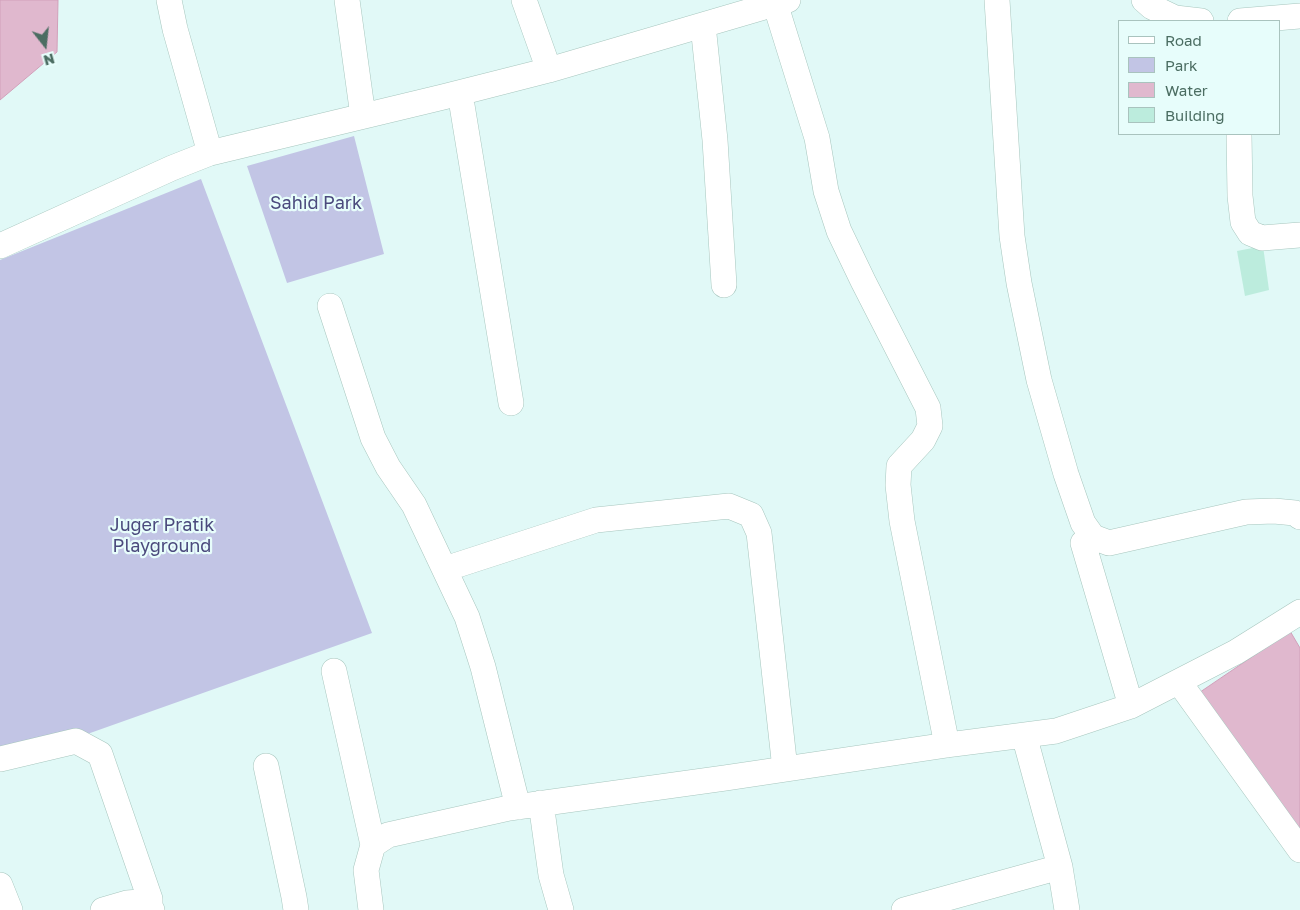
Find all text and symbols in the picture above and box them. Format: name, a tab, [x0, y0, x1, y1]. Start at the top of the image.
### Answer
north arrow	[20, 20, 70, 70]
legend	[1118, 20, 1280, 135]
text: Road	[1165, 31, 1202, 49]
text: N	[42, 50, 57, 70]
text: Park	[1165, 56, 1197, 74]
text: Water	[1165, 81, 1208, 99]
text: Building	[1165, 106, 1225, 124]
park label: Sahid Park	[270, 192, 362, 214]
park label: Juger Pratik Playground	[110, 514, 214, 556]

